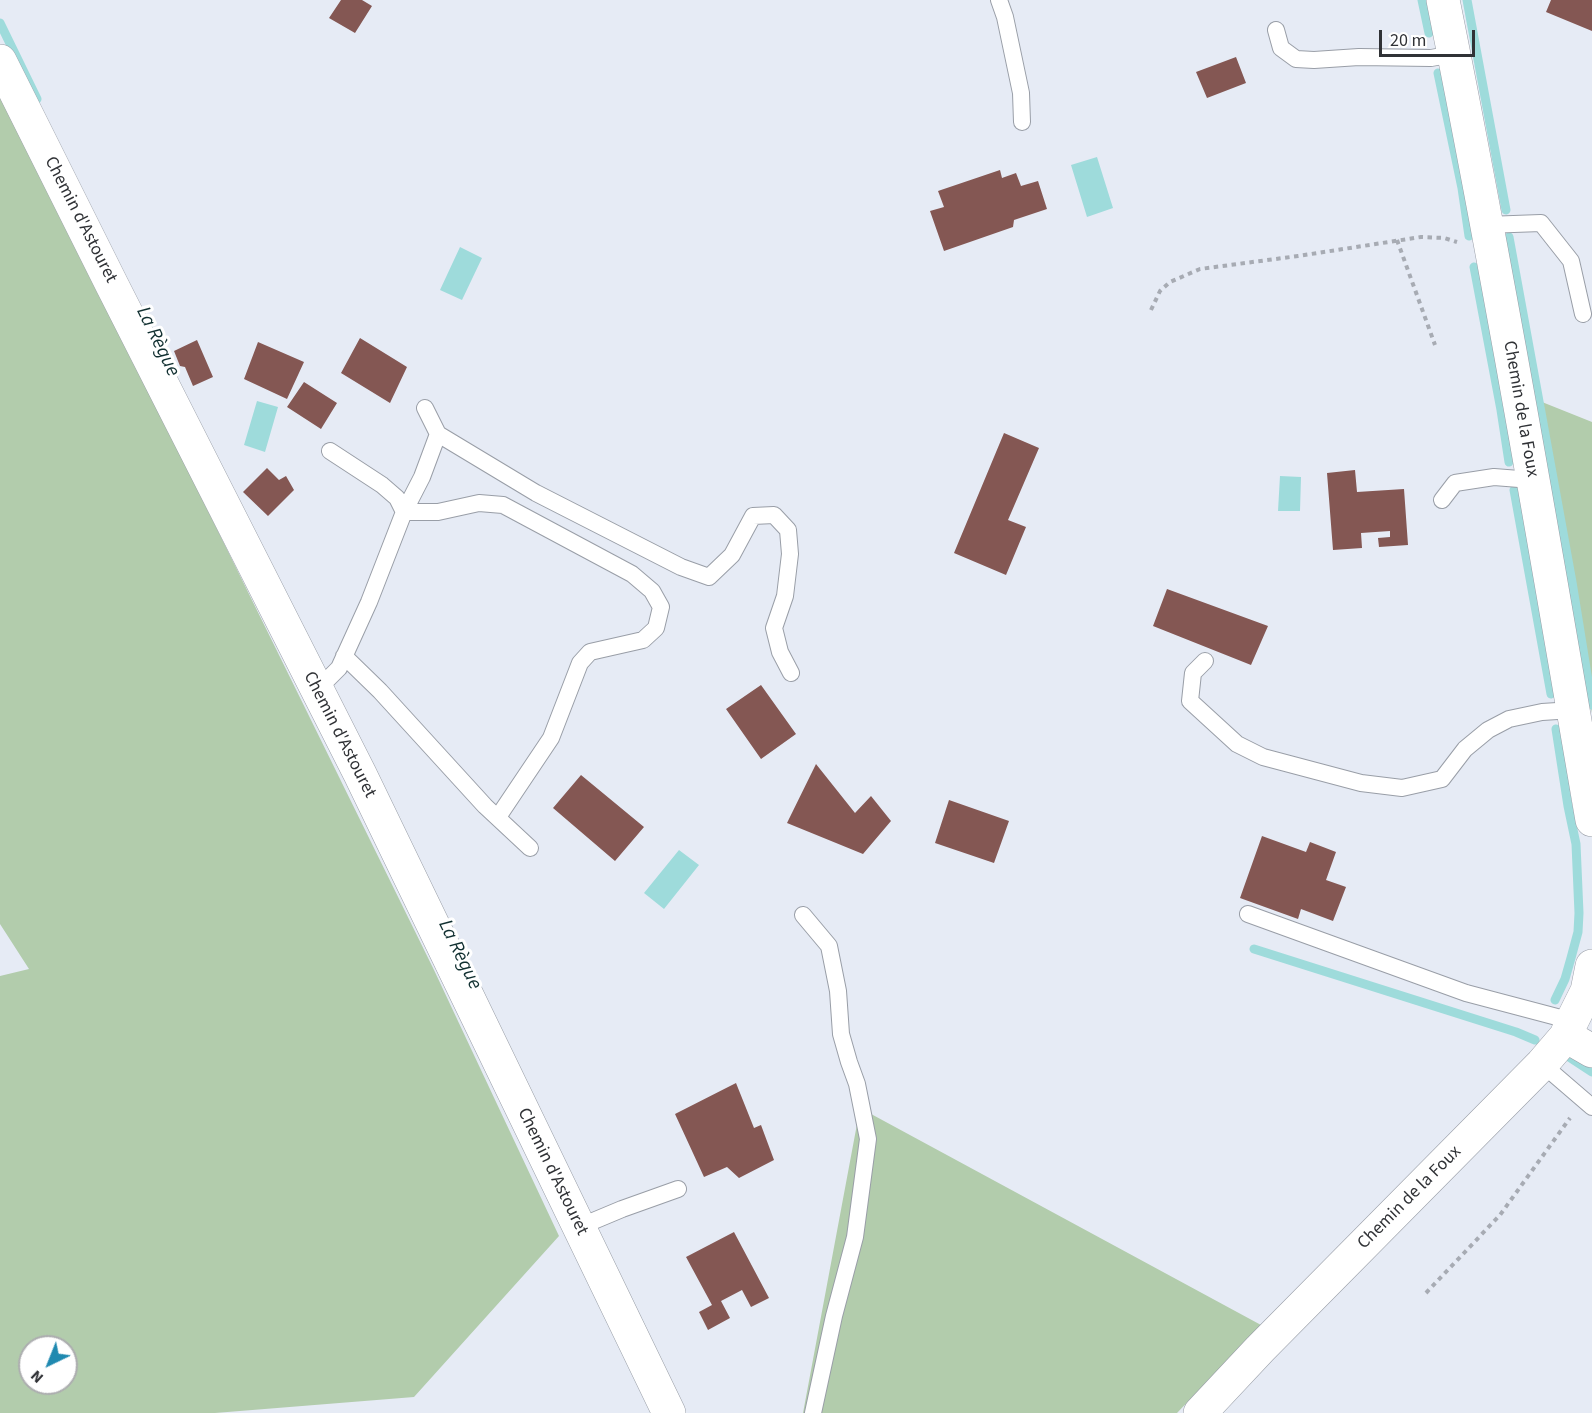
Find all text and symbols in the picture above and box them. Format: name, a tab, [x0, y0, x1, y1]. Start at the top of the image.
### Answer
scale bar	[1382, 18, 1478, 56]
text: 20 m	[1390, 28, 1426, 53]
street label: Chemin d'Astouret	[39, 153, 121, 287]
water label: La Règue	[130, 303, 184, 381]
street label: Chemin de la Foux	[1497, 339, 1543, 479]
street label: Chemin d'Astouret	[298, 668, 380, 802]
water label: La Règue	[432, 916, 486, 994]
street label: Chemin d'Astouret	[512, 1105, 592, 1239]
street label: Chemin de la Foux	[1354, 1142, 1466, 1254]
north arrow	[18, 1335, 78, 1395]
text: N	[26, 1365, 48, 1388]

